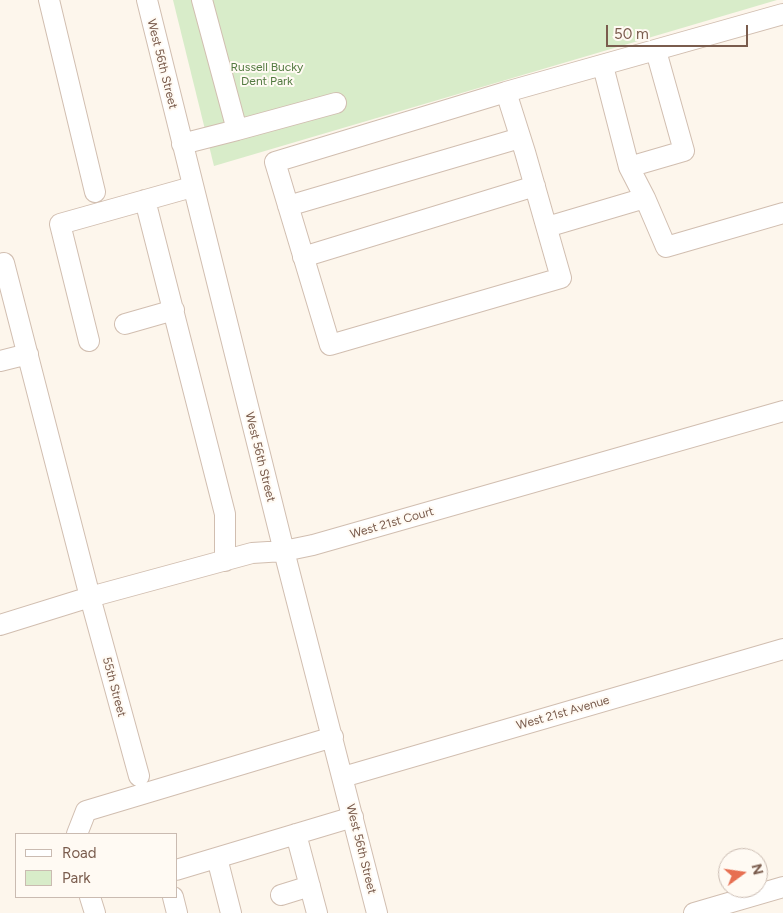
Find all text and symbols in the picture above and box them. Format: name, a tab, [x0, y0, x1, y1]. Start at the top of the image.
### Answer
scale bar	[608, 15, 750, 47]
street label: West 56th Street	[144, 18, 180, 110]
text: 50 m	[614, 25, 649, 43]
park label: Russell Bucky Dent Park	[231, 60, 303, 88]
street label: West 56th Street	[242, 411, 278, 503]
street label: West 21st Court	[349, 504, 435, 542]
street label: 55th Street	[99, 655, 129, 719]
street label: West 21st Avenue	[515, 693, 611, 733]
street label: West 56th Street	[343, 803, 379, 895]
legend	[15, 833, 178, 898]
text: Road	[62, 844, 97, 862]
north arrow	[718, 848, 768, 898]
text: N	[748, 862, 767, 877]
text: Park	[62, 869, 91, 887]

